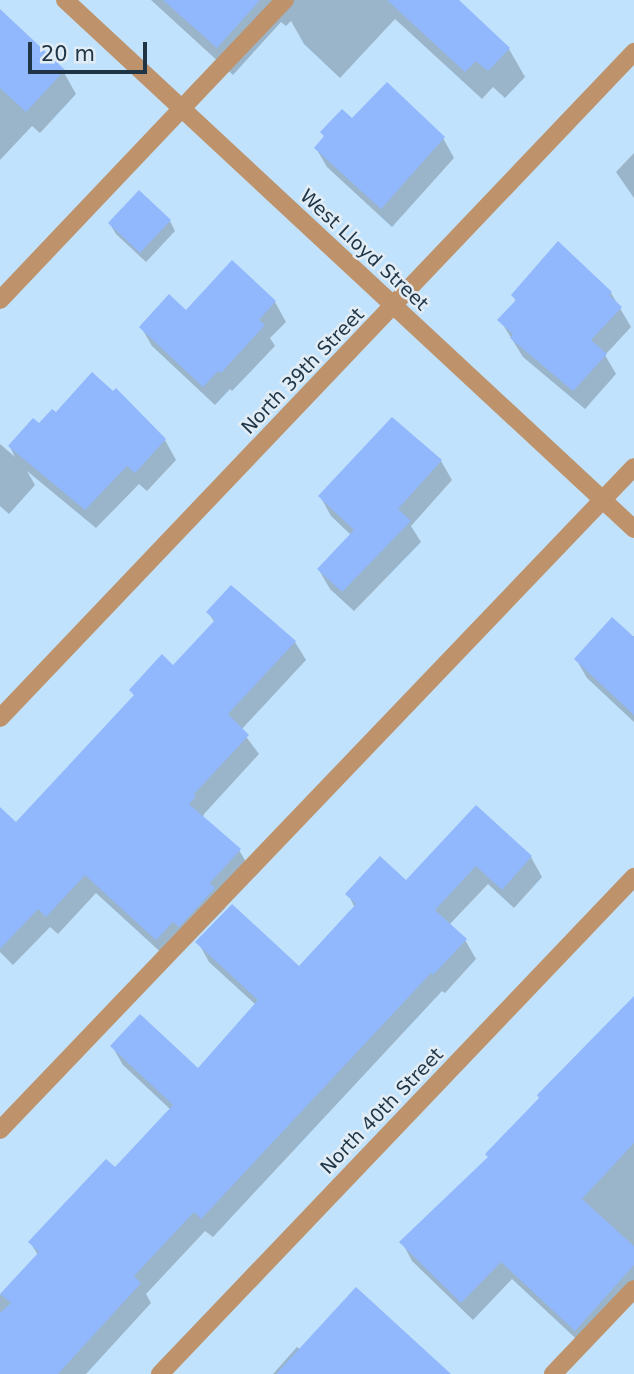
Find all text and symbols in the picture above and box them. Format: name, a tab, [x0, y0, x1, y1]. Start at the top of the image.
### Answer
scale bar	[32, 28, 150, 72]
text: 20 m	[41, 42, 95, 66]
street label: West Lloyd Street	[295, 185, 433, 315]
street label: North 39th Street	[237, 303, 369, 439]
street label: North 40th Street	[316, 1043, 448, 1179]

